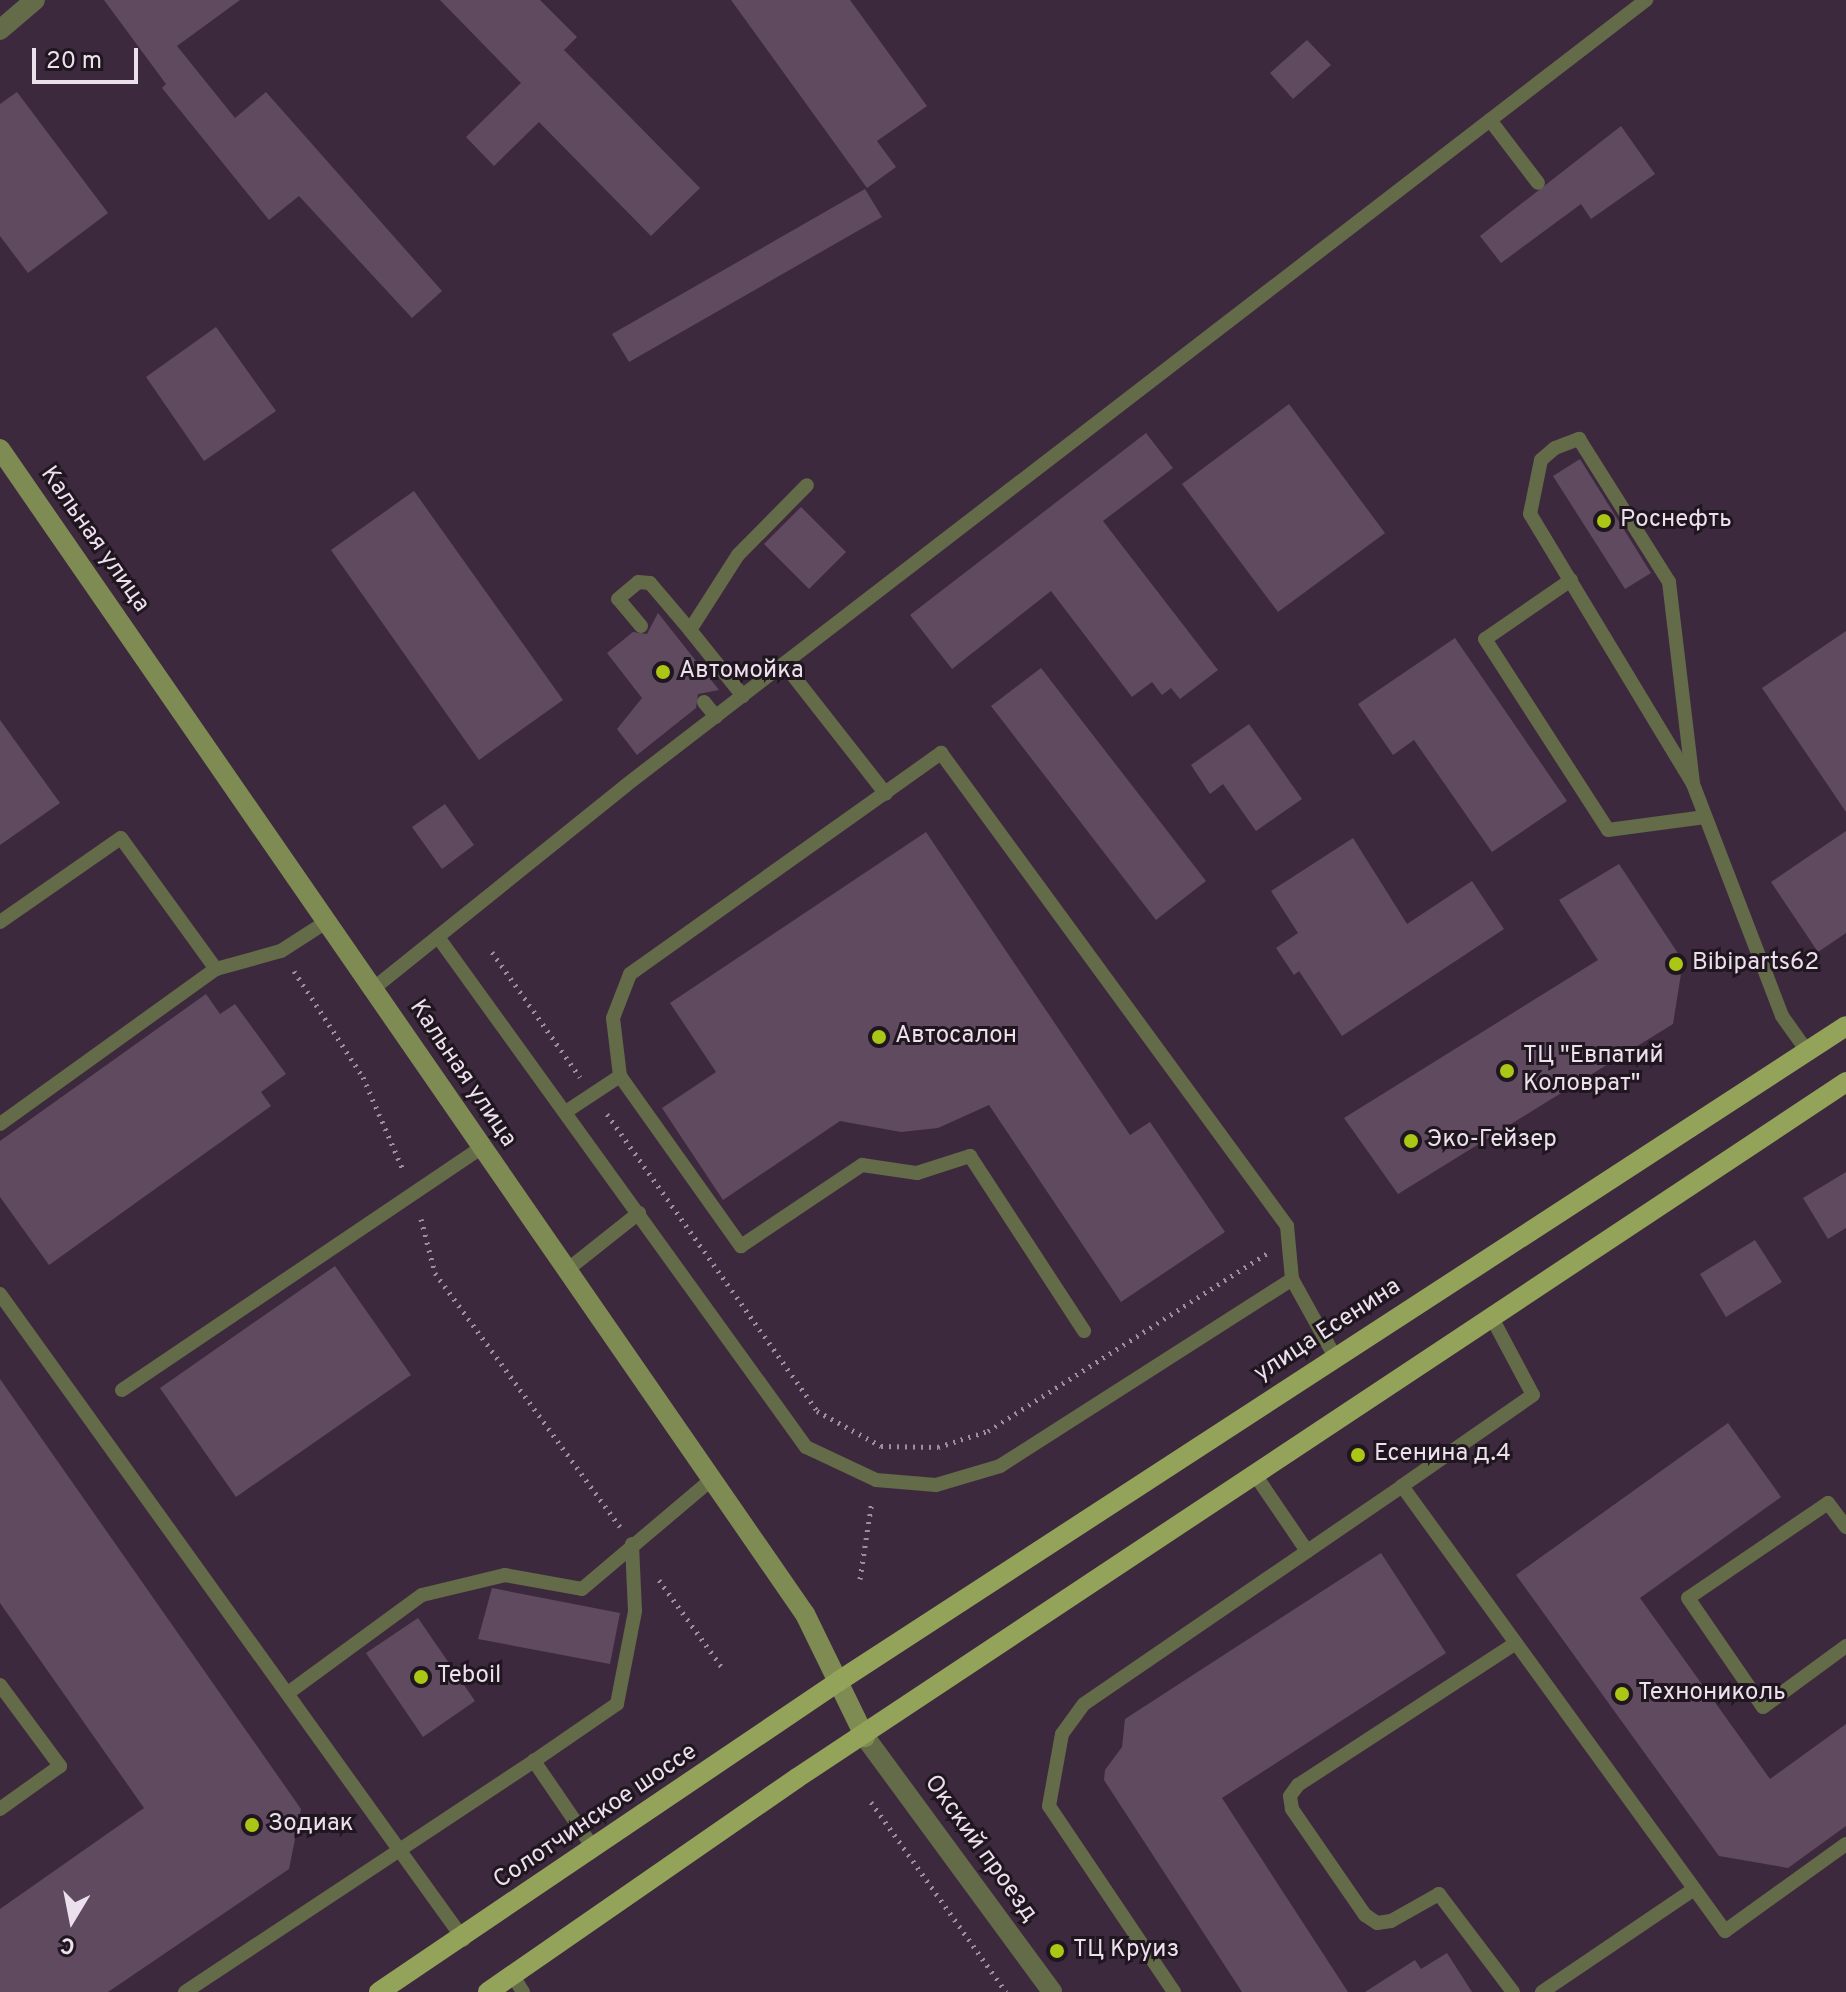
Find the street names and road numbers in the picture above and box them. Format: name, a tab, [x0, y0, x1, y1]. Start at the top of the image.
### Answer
street label: Кальная улица	[33, 462, 155, 618]
street label: Кальная улица	[402, 995, 522, 1153]
street label: улица Есенина	[1249, 1273, 1407, 1389]
street label: Солотчинское шоссе	[489, 1738, 703, 1896]
street label: Окский проезд	[917, 1770, 1043, 1928]

